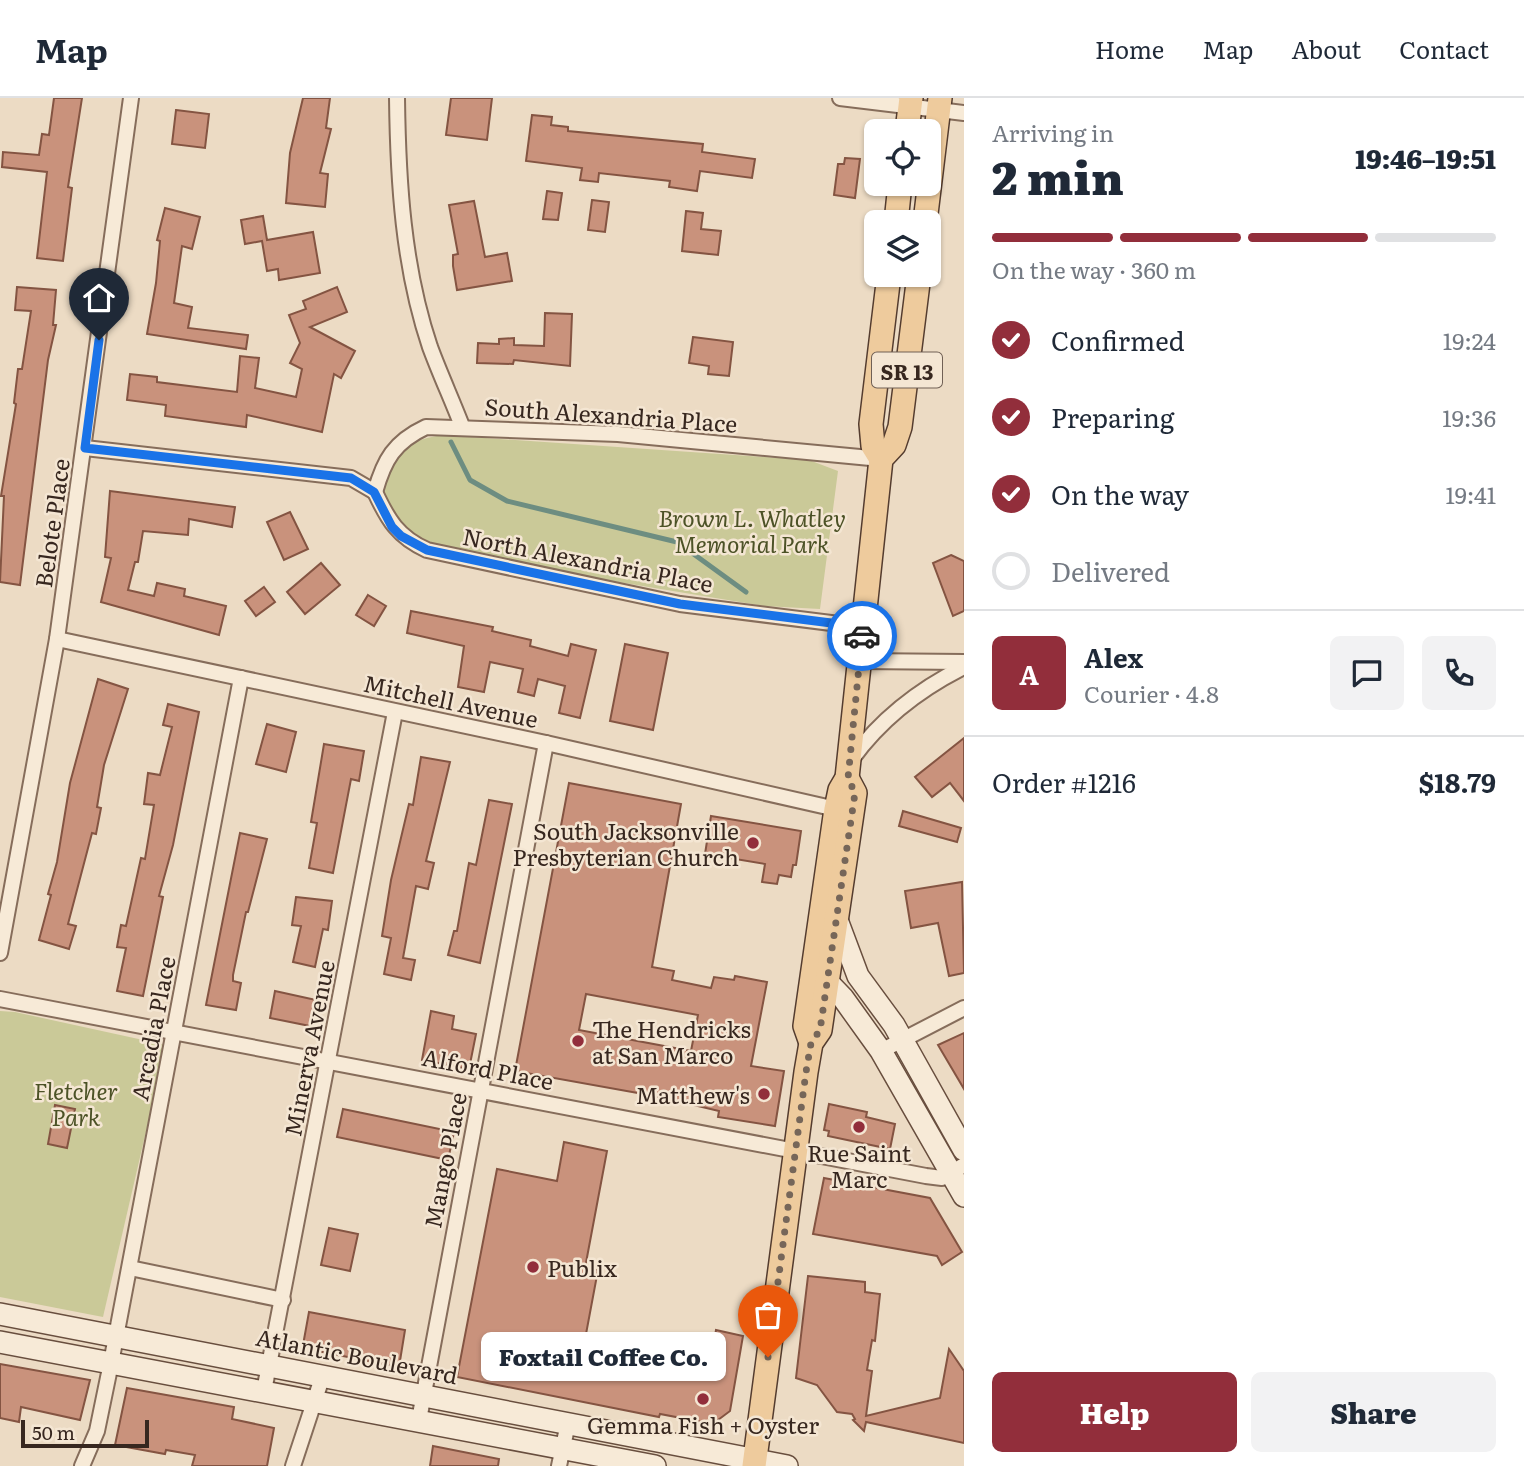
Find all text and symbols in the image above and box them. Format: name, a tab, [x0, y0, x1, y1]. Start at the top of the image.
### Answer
text: Map	[35, 24, 108, 73]
text: Home	[1095, 31, 1164, 66]
text: Map	[1202, 31, 1253, 66]
text: About	[1291, 31, 1361, 66]
text: Contact	[1399, 31, 1489, 66]
text: Arriving in	[992, 115, 1114, 149]
map controls	[864, 119, 941, 287]
button: locate	[864, 119, 941, 196]
text: 19:46–19:51	[1355, 138, 1496, 177]
text: 2 min	[992, 141, 1124, 209]
button: layers	[864, 210, 941, 287]
text: On the way · 360 m	[992, 252, 1196, 286]
pin	[69, 268, 129, 340]
icon: home	[80, 279, 118, 317]
text: Confirmed	[1051, 320, 1185, 359]
icon: check	[992, 321, 1030, 359]
text: 19:24	[1443, 323, 1496, 357]
road number: SR 13	[872, 352, 942, 388]
street label: South Alexandria Place	[483, 388, 739, 440]
text: Preparing	[1051, 397, 1174, 436]
icon: check	[992, 398, 1030, 436]
text: 19:36	[1442, 400, 1496, 434]
street label: Belote Place	[25, 456, 77, 590]
text: On the way	[1051, 474, 1189, 513]
icon: check	[992, 475, 1030, 513]
text: 19:41	[1445, 477, 1496, 511]
park label: Brown L. Whatley Memorial Park	[658, 500, 846, 560]
street label: North Alexandria Place	[460, 518, 716, 600]
text: Delivered	[1051, 551, 1170, 590]
courier	[827, 601, 897, 671]
icon: car	[843, 617, 881, 655]
button: chat	[1330, 636, 1404, 710]
button: phone	[1422, 636, 1496, 710]
text: Alex	[1084, 637, 1143, 676]
text: A	[1019, 654, 1039, 693]
street label: Mitchell Avenue	[361, 665, 542, 735]
text: Courier · 4.8	[1084, 676, 1219, 710]
text: Order #1216	[992, 762, 1136, 801]
text: $18.79	[1419, 762, 1496, 801]
place label: South Jacksonville Presbyterian Church	[512, 813, 739, 873]
marker: South Jacksonville Presbyterian Church	[745, 835, 761, 851]
street label: Arcadia Place	[121, 953, 183, 1103]
street label: Minerva Avenue	[274, 957, 342, 1139]
place label: The Hendricks at San Marco	[592, 1011, 751, 1071]
marker: The Hendricks at San Marco	[570, 1033, 586, 1049]
street label: Alford Place	[419, 1039, 557, 1097]
park label: Fletcher Park	[34, 1073, 118, 1133]
place label: Matthew's	[635, 1077, 750, 1111]
marker: Matthew's	[756, 1086, 772, 1102]
street label: Mango Place	[414, 1089, 474, 1231]
marker: Rue Saint Marc	[851, 1119, 867, 1135]
place label: Rue Saint Marc	[807, 1135, 912, 1195]
place label: Publix	[547, 1250, 617, 1284]
marker: Publix	[525, 1259, 541, 1275]
pin	[738, 1285, 798, 1357]
icon: bag	[749, 1296, 787, 1334]
street label: Atlantic Boulevard	[253, 1319, 461, 1391]
callout: Foxtail Coffee Co.	[481, 1332, 726, 1382]
text: Foxtail Coffee Co.	[499, 1339, 708, 1373]
button: Help	[992, 1372, 1237, 1452]
button: Share	[1251, 1372, 1496, 1452]
marker: Gemma Fish + Oyster	[695, 1391, 711, 1407]
place label: Gemma Fish + Oyster	[587, 1407, 819, 1441]
scale bar	[21, 1417, 149, 1449]
text: 50 m	[32, 1418, 75, 1446]

